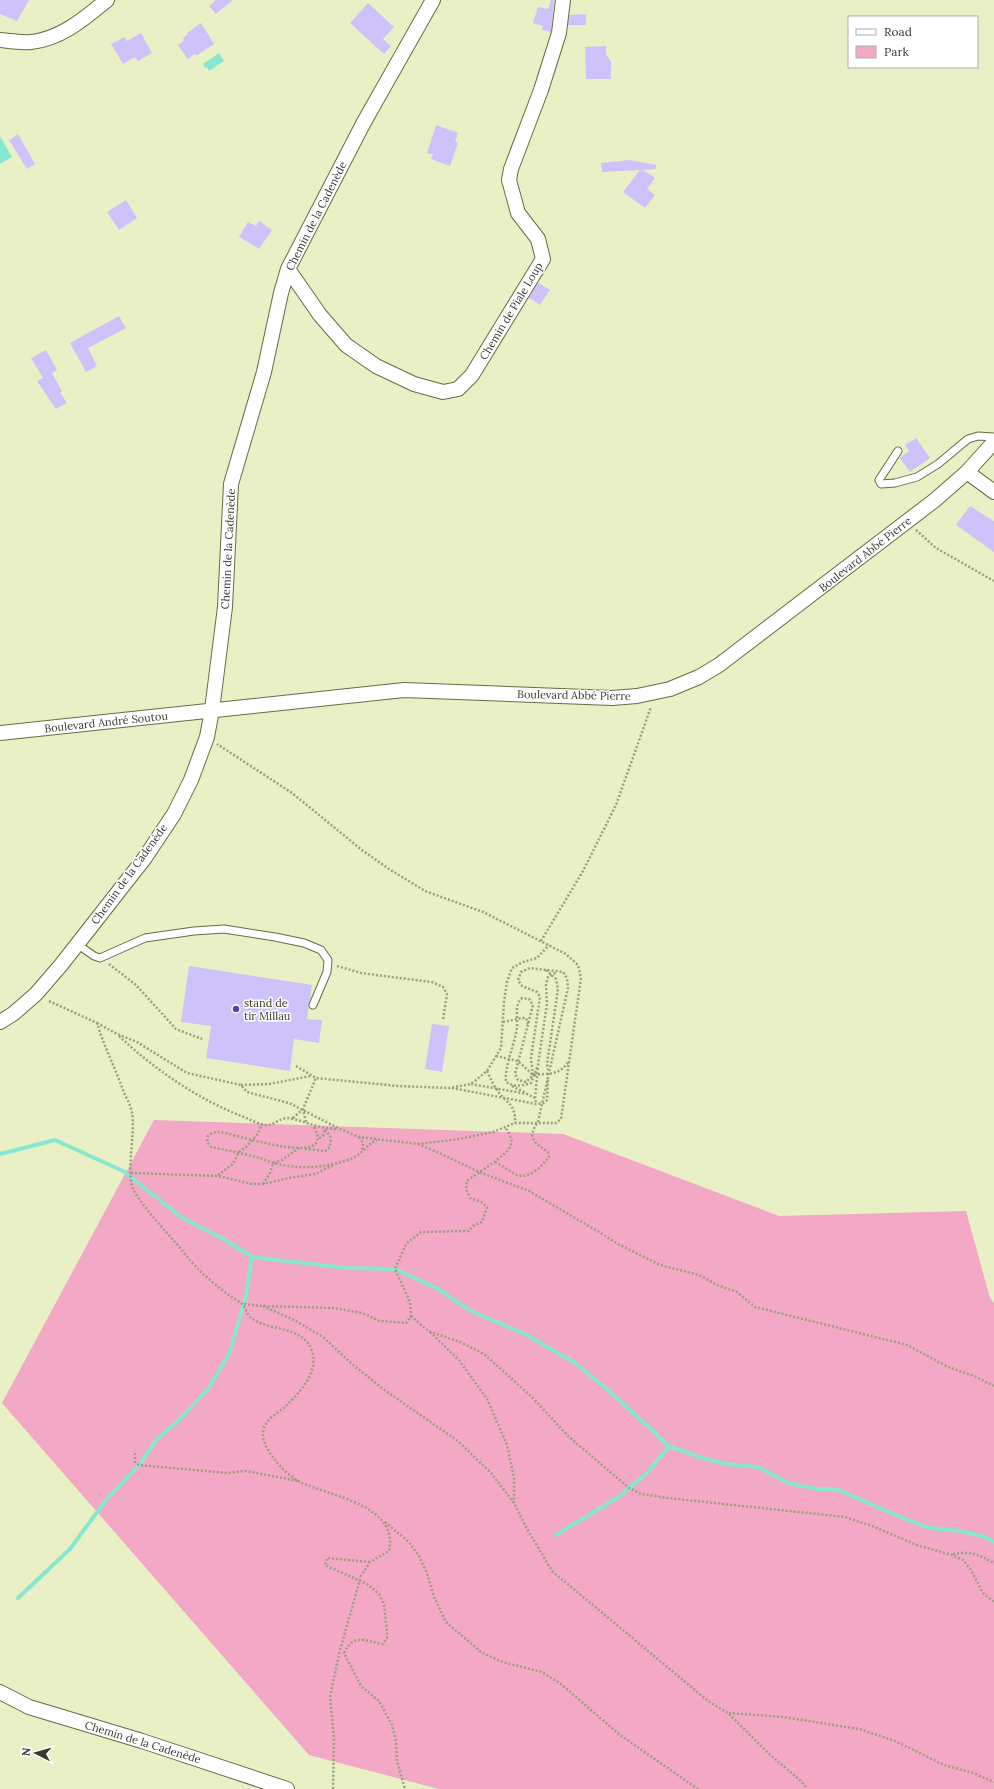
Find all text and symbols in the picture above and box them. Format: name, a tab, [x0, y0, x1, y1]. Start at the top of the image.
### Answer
legend	[848, 16, 978, 68]
text: Road	[884, 24, 912, 39]
text: Park	[884, 44, 910, 59]
street label: Chemin de la Cadenède	[282, 159, 350, 273]
street label: Chemin de Piale Loup	[476, 259, 546, 362]
street label: Chemin de la Cadenède	[218, 488, 238, 610]
street label: Boulevard Abbé Pierre	[816, 513, 914, 595]
street label: Boulevard Abbé Pierre	[517, 687, 631, 703]
street label: Boulevard André Soutou	[44, 709, 169, 735]
street label: Chemin de la Cadenède	[88, 821, 170, 927]
place label: stand de tir Millau	[244, 996, 291, 1023]
marker: stand de tir Millau	[231, 1004, 241, 1014]
street label: Chemin de la Cadenède	[83, 1718, 203, 1766]
north arrow	[16, 1733, 56, 1773]
text: N	[19, 1747, 34, 1757]

